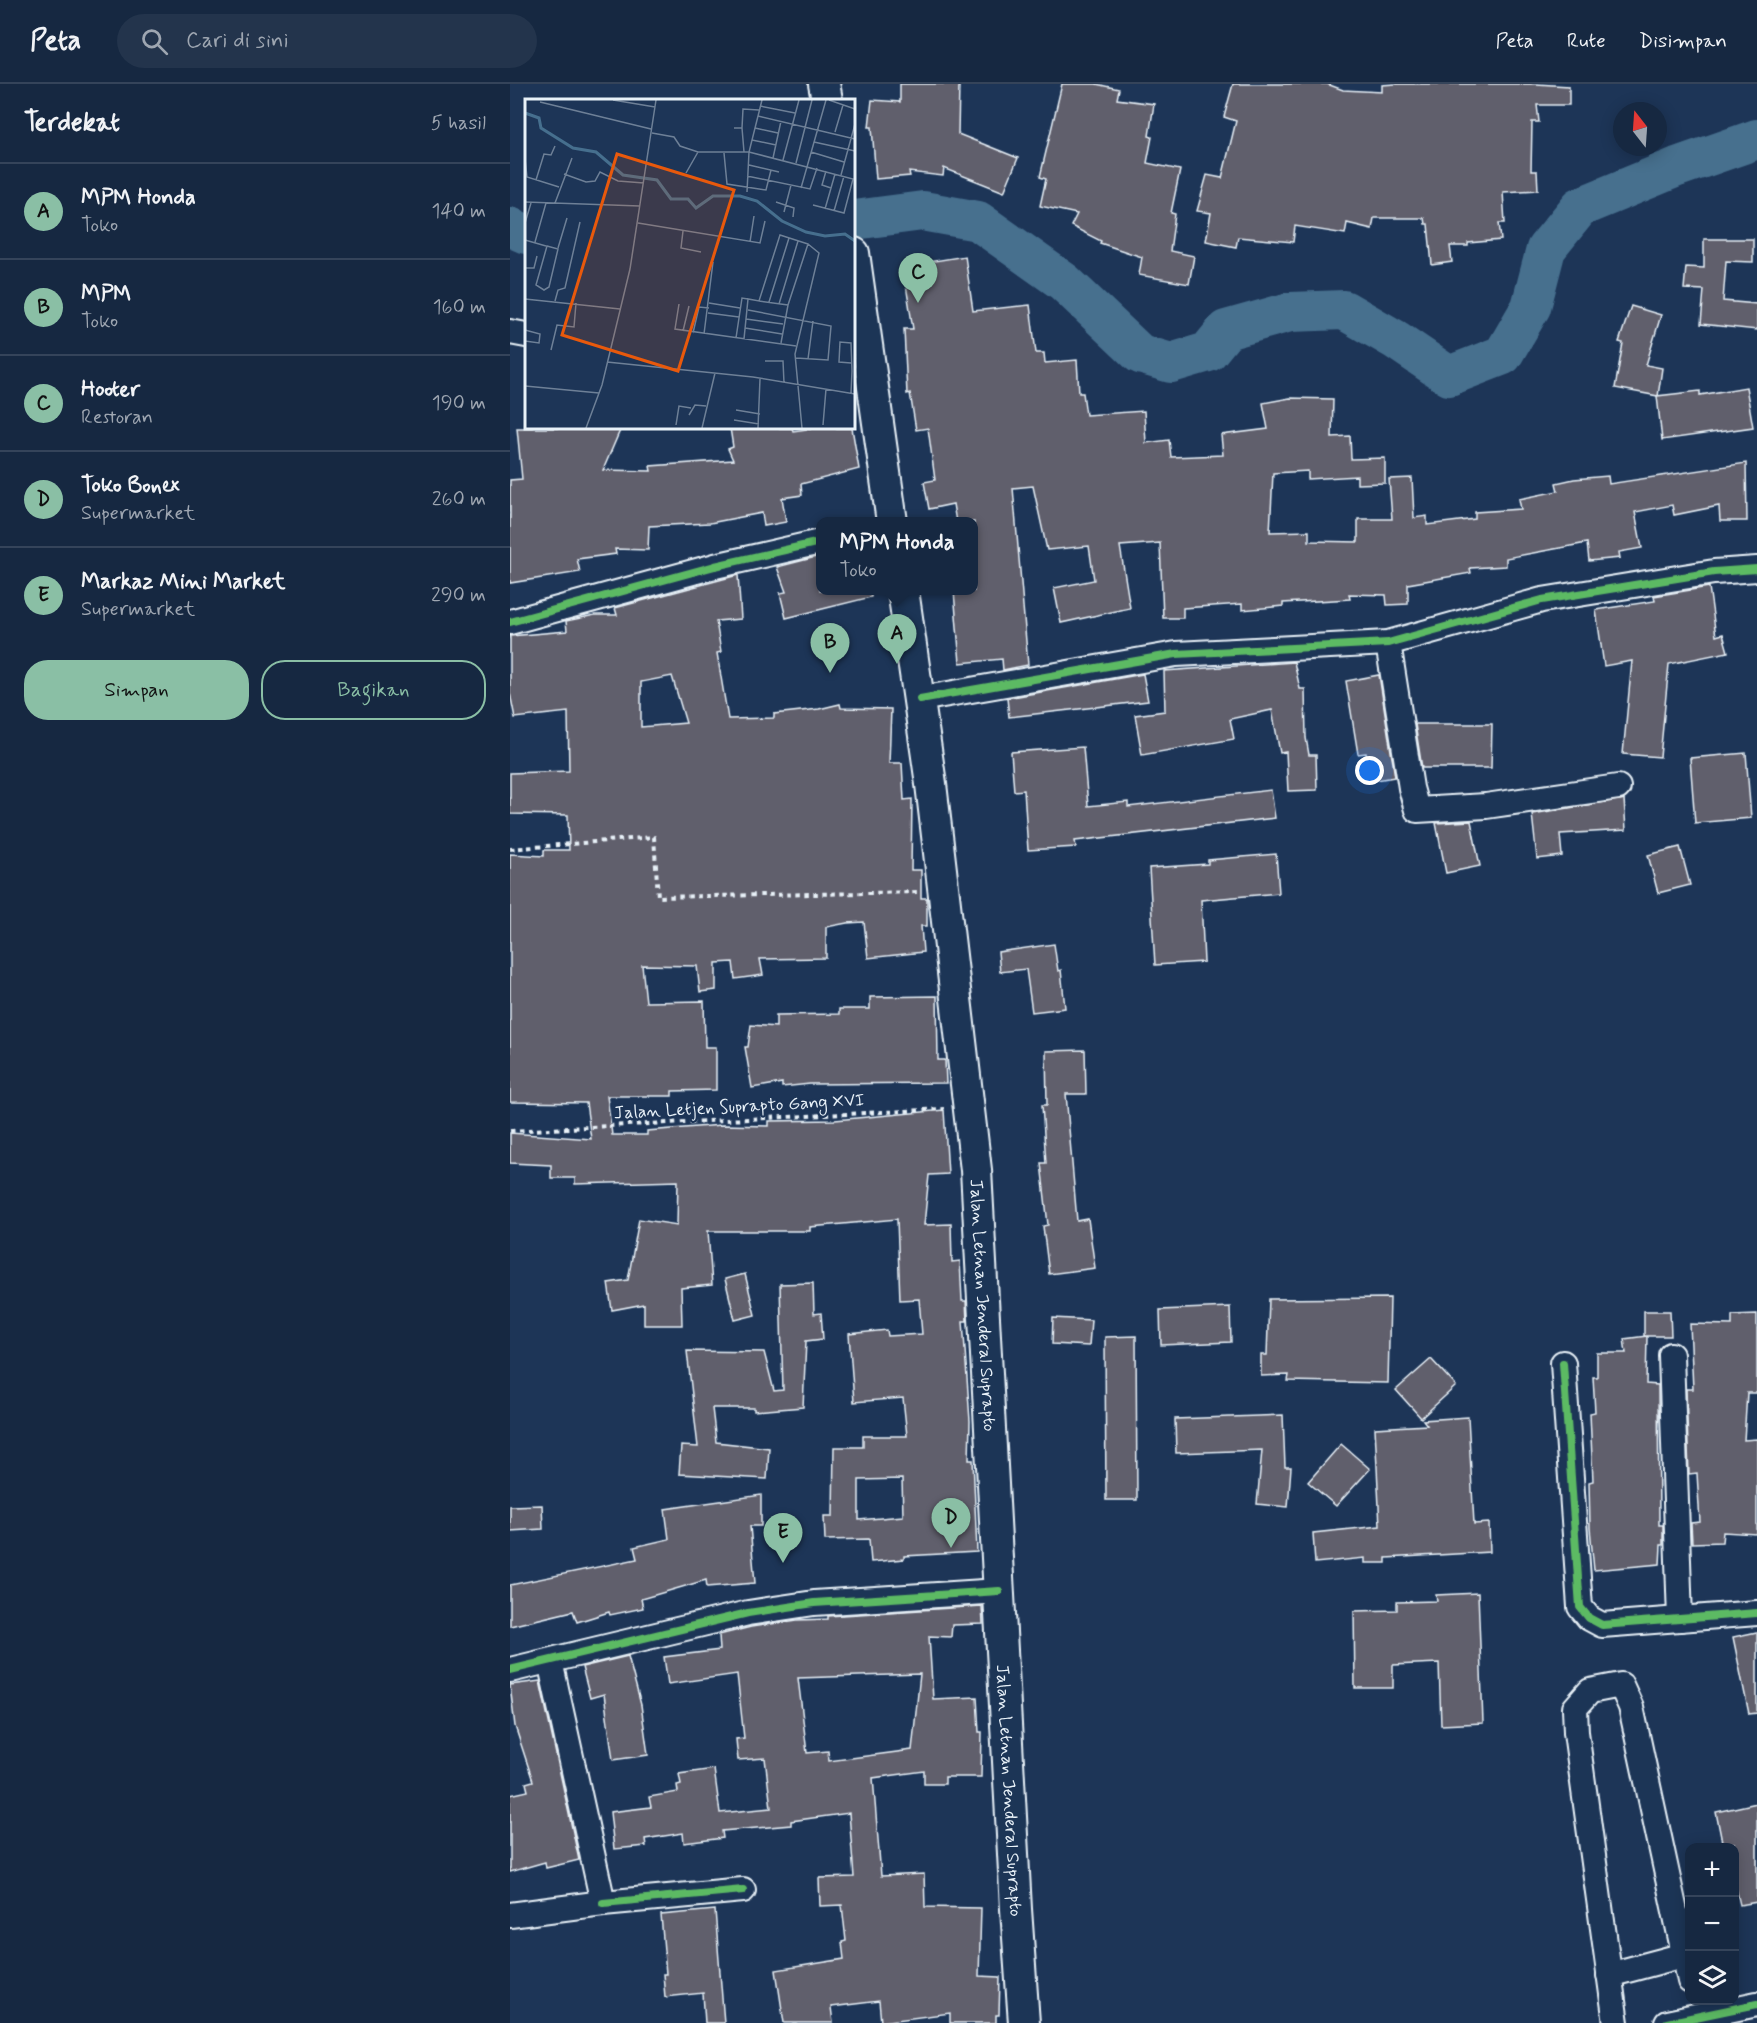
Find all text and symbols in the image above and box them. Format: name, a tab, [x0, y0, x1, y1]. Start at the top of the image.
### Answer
search box	[117, 14, 537, 68]
text: Peta	[30, 23, 81, 60]
icon: search	[138, 25, 171, 58]
text: Cari di sini	[186, 27, 289, 55]
text: Peta	[1496, 27, 1534, 55]
text: Rute	[1567, 27, 1606, 55]
text: Disimpan	[1639, 27, 1727, 55]
inset map	[525, 99, 855, 429]
north arrow	[1613, 102, 1667, 156]
text: Terdekat	[24, 106, 120, 140]
text: 5 hasil	[431, 110, 486, 137]
text: MPM Honda	[81, 184, 196, 212]
text: A	[37, 198, 50, 225]
text: 140 m	[432, 198, 486, 225]
text: Toko	[81, 212, 118, 239]
pin: C	[898, 254, 938, 303]
text: MPM	[81, 280, 132, 308]
text: B	[37, 294, 50, 321]
text: 160 m	[433, 294, 486, 321]
text: Toko	[81, 308, 118, 335]
text: Hooter	[81, 376, 140, 404]
text: C	[36, 390, 51, 417]
text: 190 m	[432, 390, 486, 417]
text: Restoran	[81, 404, 153, 431]
text: Toko Bonex	[81, 472, 180, 500]
text: D	[37, 486, 50, 513]
text: 260 m	[432, 486, 486, 513]
text: Supermarket	[81, 500, 195, 527]
popup	[816, 517, 978, 595]
text: MPM Honda	[840, 529, 954, 557]
text: Toko	[840, 557, 877, 584]
text: Markaz Mini Market	[81, 568, 285, 596]
text: E	[38, 582, 49, 609]
text: 290 m	[431, 582, 486, 609]
text: Supermarket	[81, 596, 195, 623]
pin: A	[878, 614, 916, 664]
pin: B	[810, 624, 850, 673]
button: Simpan	[24, 660, 249, 720]
button: Bagikan	[261, 660, 486, 720]
your location	[1355, 756, 1384, 785]
street label: Jalan Letjen Suprapto Gang XVI	[613, 1088, 865, 1127]
street label: Jalan Letnan Jenderal Suprapto	[964, 1178, 1001, 1432]
pin: D	[932, 1498, 970, 1548]
pin: E	[764, 1514, 802, 1563]
street label: Jalan Letnan Jenderal Suprapto	[990, 1664, 1028, 1918]
map controls	[1685, 1843, 1739, 2005]
button: +	[1685, 1843, 1739, 1897]
button: −	[1685, 1897, 1739, 1951]
button: layers	[1685, 1951, 1739, 2005]

